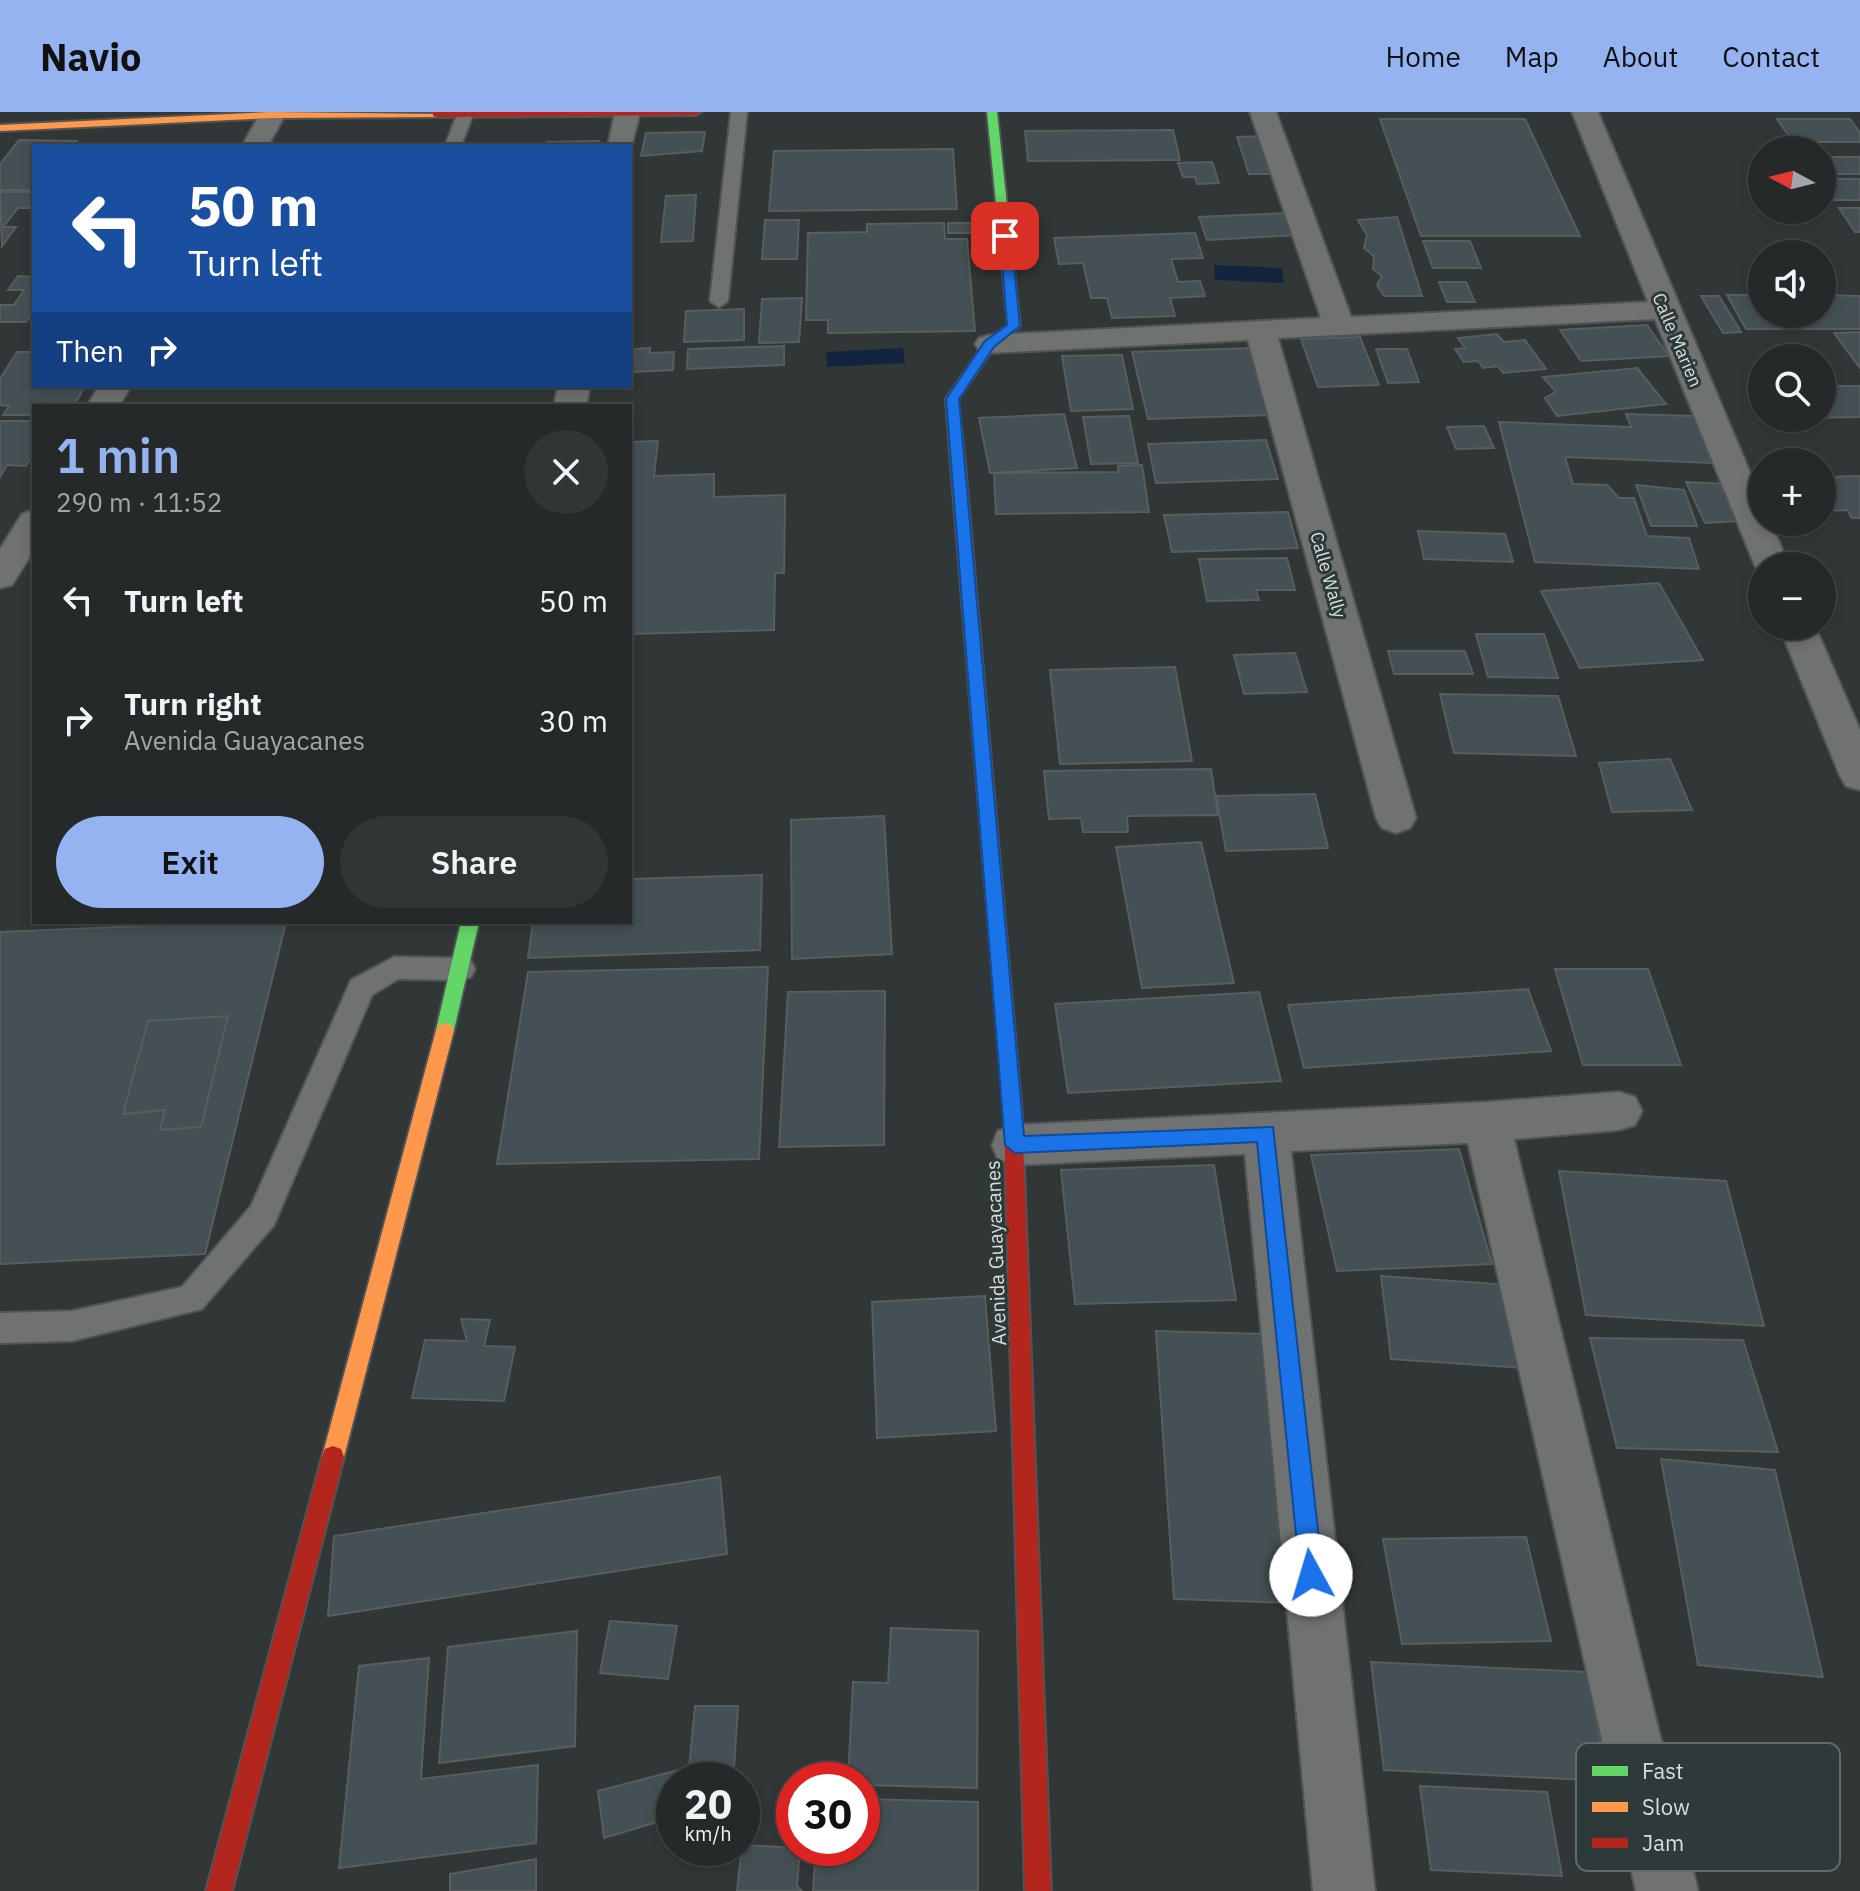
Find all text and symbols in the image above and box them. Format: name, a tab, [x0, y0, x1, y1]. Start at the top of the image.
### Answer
text: Navio	[40, 32, 142, 81]
text: Home	[1385, 38, 1461, 75]
text: Map	[1505, 38, 1559, 75]
text: About	[1603, 38, 1678, 75]
text: Contact	[1722, 38, 1820, 75]
north arrow	[1748, 136, 1836, 224]
map controls	[1748, 136, 1836, 640]
text: 50 m	[188, 169, 318, 241]
icon: left	[56, 176, 160, 280]
pin	[971, 202, 1039, 270]
icon: arrive	[983, 214, 1027, 258]
text: Turn left	[188, 239, 323, 286]
button: sound	[1748, 240, 1836, 328]
street label: Calle Marien	[1647, 289, 1708, 390]
icon: right	[140, 328, 184, 372]
text: Then	[56, 331, 124, 370]
button: search	[1748, 344, 1836, 432]
text: 1 min	[56, 424, 180, 486]
button: close	[524, 430, 608, 514]
button: +	[1748, 448, 1836, 536]
text: 290 m · 11:52	[56, 485, 222, 519]
street label: Calle Wally	[1305, 529, 1352, 621]
button: −	[1748, 552, 1836, 640]
icon: left	[56, 578, 100, 622]
text: Turn left	[124, 581, 243, 620]
text: 50 m	[539, 581, 608, 620]
text: Turn right	[124, 684, 262, 723]
icon: right	[56, 698, 100, 742]
text: 30 m	[539, 701, 608, 740]
text: Avenida Guayacanes	[124, 723, 365, 757]
button: Exit	[56, 816, 324, 908]
button: Share	[340, 816, 608, 908]
street label: Avenida Guayacanes	[979, 1160, 1012, 1346]
position arrow	[1269, 1533, 1353, 1617]
legend	[1576, 1743, 1840, 1871]
text: Fast	[1642, 1756, 1683, 1785]
speed limit sign: 30	[776, 1762, 880, 1866]
text: 20	[684, 1778, 732, 1830]
text: Slow	[1642, 1792, 1690, 1821]
text: km/h	[684, 1820, 732, 1847]
text: Jam	[1642, 1828, 1684, 1857]

